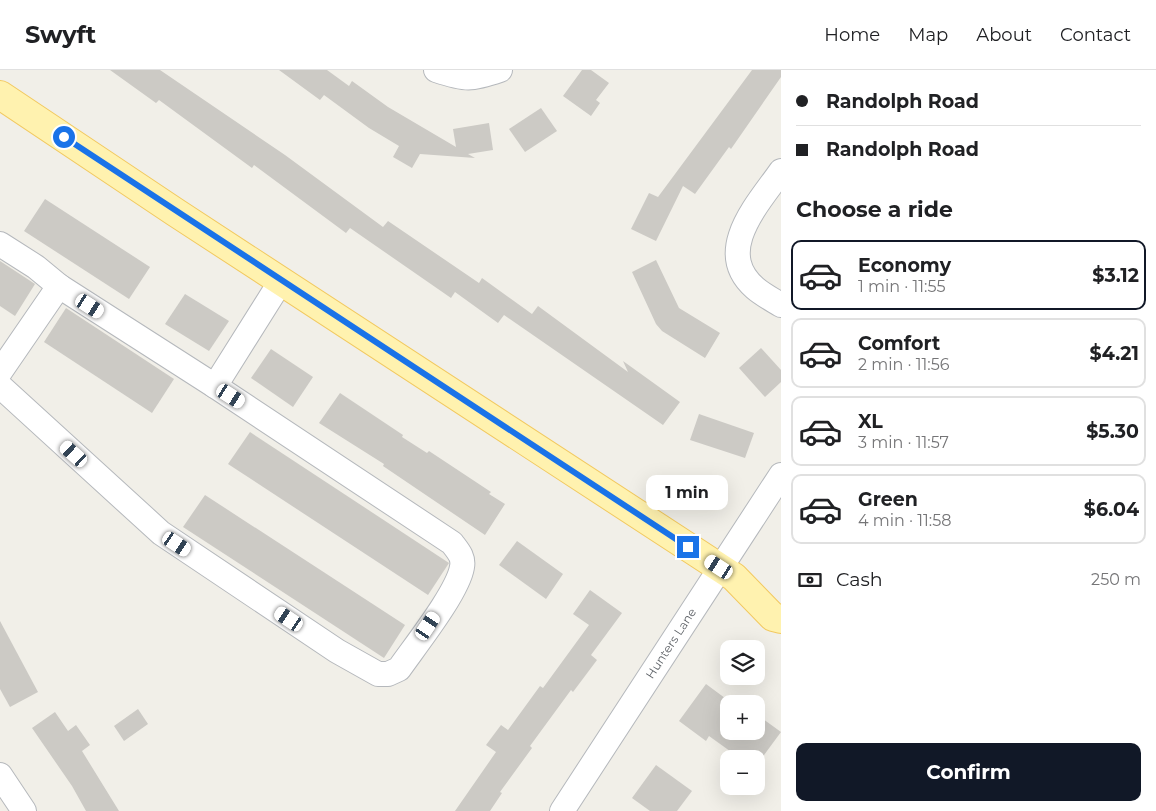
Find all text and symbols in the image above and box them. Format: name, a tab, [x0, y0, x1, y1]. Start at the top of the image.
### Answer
text: Swyft	[25, 20, 96, 49]
text: Home	[824, 24, 880, 46]
text: Map	[908, 24, 948, 46]
text: About	[976, 24, 1032, 46]
text: Contact	[1060, 24, 1131, 46]
text: Randolph Road	[826, 90, 979, 113]
route start	[53, 126, 75, 148]
text: Randolph Road	[826, 138, 979, 161]
text: Choose a ride	[796, 196, 953, 223]
icon: car	[798, 253, 843, 298]
text: Economy	[858, 254, 951, 277]
text: $3.12	[1092, 264, 1139, 287]
text: 1 min · 11:55	[858, 277, 945, 296]
car	[73, 292, 106, 320]
icon: car	[798, 331, 843, 376]
text: Comfort	[858, 332, 940, 355]
text: $4.21	[1089, 342, 1139, 365]
text: 2 min · 11:56	[858, 355, 950, 374]
car	[214, 382, 247, 410]
icon: car	[798, 409, 843, 454]
text: XL	[858, 410, 883, 433]
text: $5.30	[1086, 420, 1139, 443]
text: 3 min · 11:57	[858, 433, 949, 452]
car	[57, 438, 90, 470]
callout: 1 min	[647, 474, 729, 510]
text: 1 min	[665, 483, 709, 502]
icon: car	[798, 487, 843, 532]
text: Green	[858, 488, 918, 511]
text: $6.04	[1084, 498, 1139, 521]
text: 4 min · 11:58	[858, 511, 952, 530]
car	[160, 529, 193, 559]
route end	[677, 536, 699, 558]
car	[702, 553, 735, 581]
icon: cash	[796, 566, 824, 594]
text: Cash	[836, 568, 883, 591]
text: 250 m	[1091, 570, 1141, 589]
car	[272, 604, 305, 634]
street label: Hunters Lane	[642, 605, 699, 681]
car	[413, 609, 442, 643]
map controls	[720, 640, 765, 795]
button: layers	[720, 640, 765, 685]
button: +	[720, 695, 765, 740]
button: Confirm	[796, 743, 1141, 801]
button: −	[720, 750, 765, 795]

